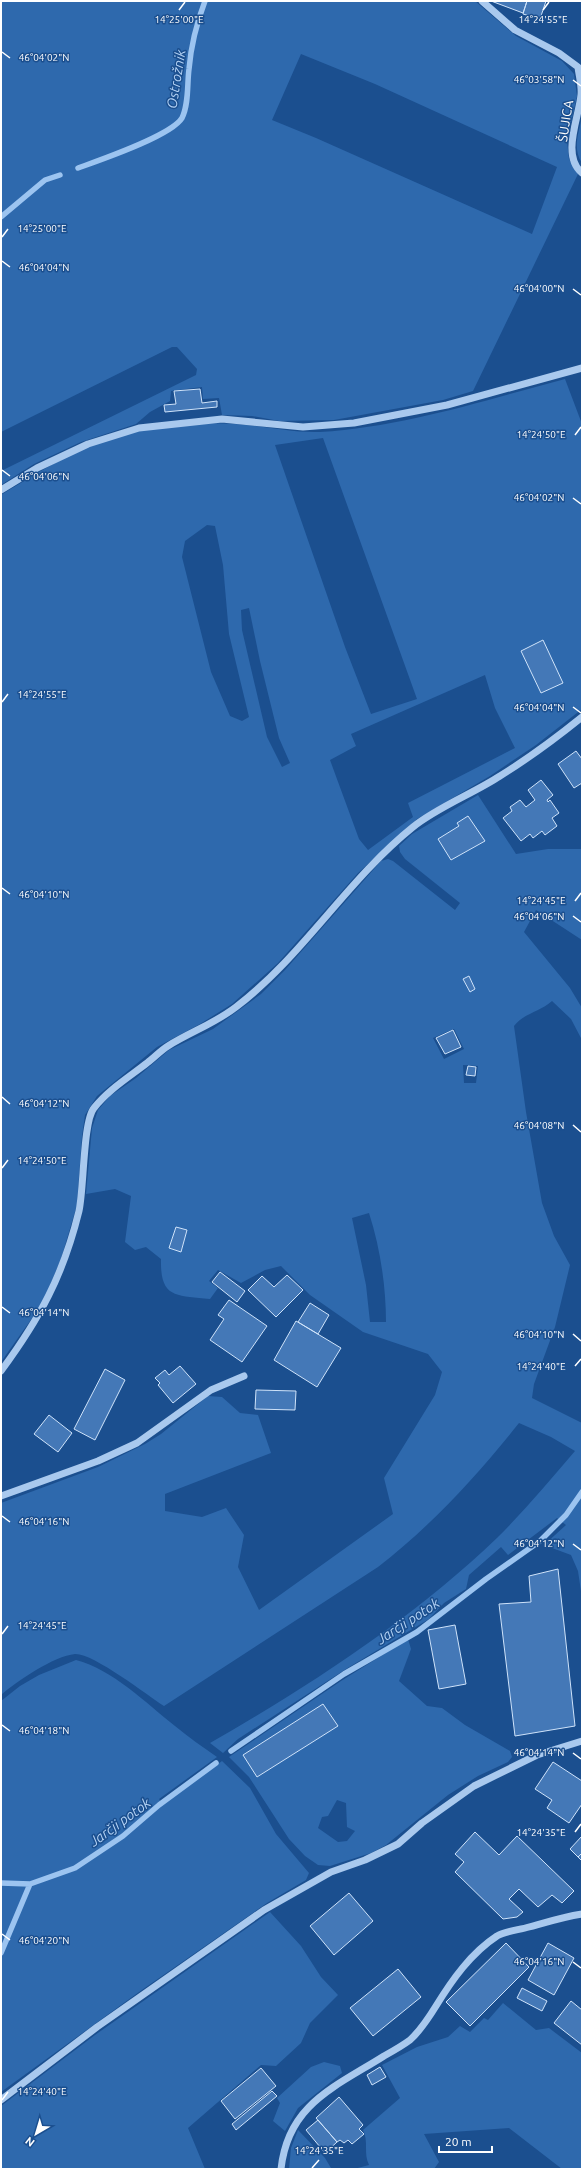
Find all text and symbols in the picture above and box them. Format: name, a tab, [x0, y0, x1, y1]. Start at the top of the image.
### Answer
text: 14°25'00"E	[154, 14, 204, 25]
text: 14°24'55"E	[518, 14, 568, 25]
water label: Ostrožnik	[163, 47, 189, 110]
text: 46°04'02"N	[19, 52, 69, 63]
text: 46°03'58"N	[514, 74, 564, 85]
street label: ŠUJICA	[555, 99, 575, 143]
text: 14°25'00"E	[17, 223, 67, 234]
text: 46°04'04"N	[19, 262, 69, 273]
text: 46°04'00"N	[514, 283, 564, 294]
text: 14°24'50"E	[516, 429, 566, 440]
text: 46°04'06"N	[19, 471, 69, 482]
text: 46°04'02"N	[514, 492, 564, 503]
text: 14°24'55"E	[17, 689, 67, 700]
text: 46°04'04"N	[514, 702, 564, 713]
text: 46°04'10"N	[19, 889, 69, 900]
text: 14°24'45"E	[516, 895, 566, 906]
text: 46°04'06"N	[514, 911, 564, 922]
text: 46°04'12"N	[19, 1098, 69, 1109]
text: 46°04'08"N	[514, 1120, 564, 1131]
text: 14°24'50"E	[17, 1155, 67, 1166]
text: 46°04'14"N	[19, 1307, 69, 1318]
text: 46°04'10"N	[514, 1329, 564, 1340]
text: 14°24'40"E	[516, 1361, 566, 1372]
text: 46°04'16"N	[19, 1516, 69, 1527]
text: 46°04'12"N	[514, 1538, 564, 1549]
water label: Jarčji potok	[373, 1594, 443, 1648]
text: 14°24'45"E	[17, 1620, 67, 1631]
text: 46°04'18"N	[19, 1725, 69, 1736]
text: 46°04'14"N	[514, 1747, 564, 1758]
water label: Jarčji potok	[86, 1794, 154, 1850]
text: 14°24'35"E	[516, 1827, 566, 1838]
text: 46°04'20"N	[19, 1935, 69, 1946]
text: 46°04'16"N	[514, 1956, 564, 1967]
text: 14°24'40"E	[17, 2086, 67, 2097]
north arrow	[16, 2114, 56, 2154]
scale bar	[439, 2128, 492, 2154]
text: N	[23, 2135, 37, 2149]
text: 20 m	[445, 2135, 472, 2148]
text: 14°24'35"E	[294, 2145, 344, 2156]

